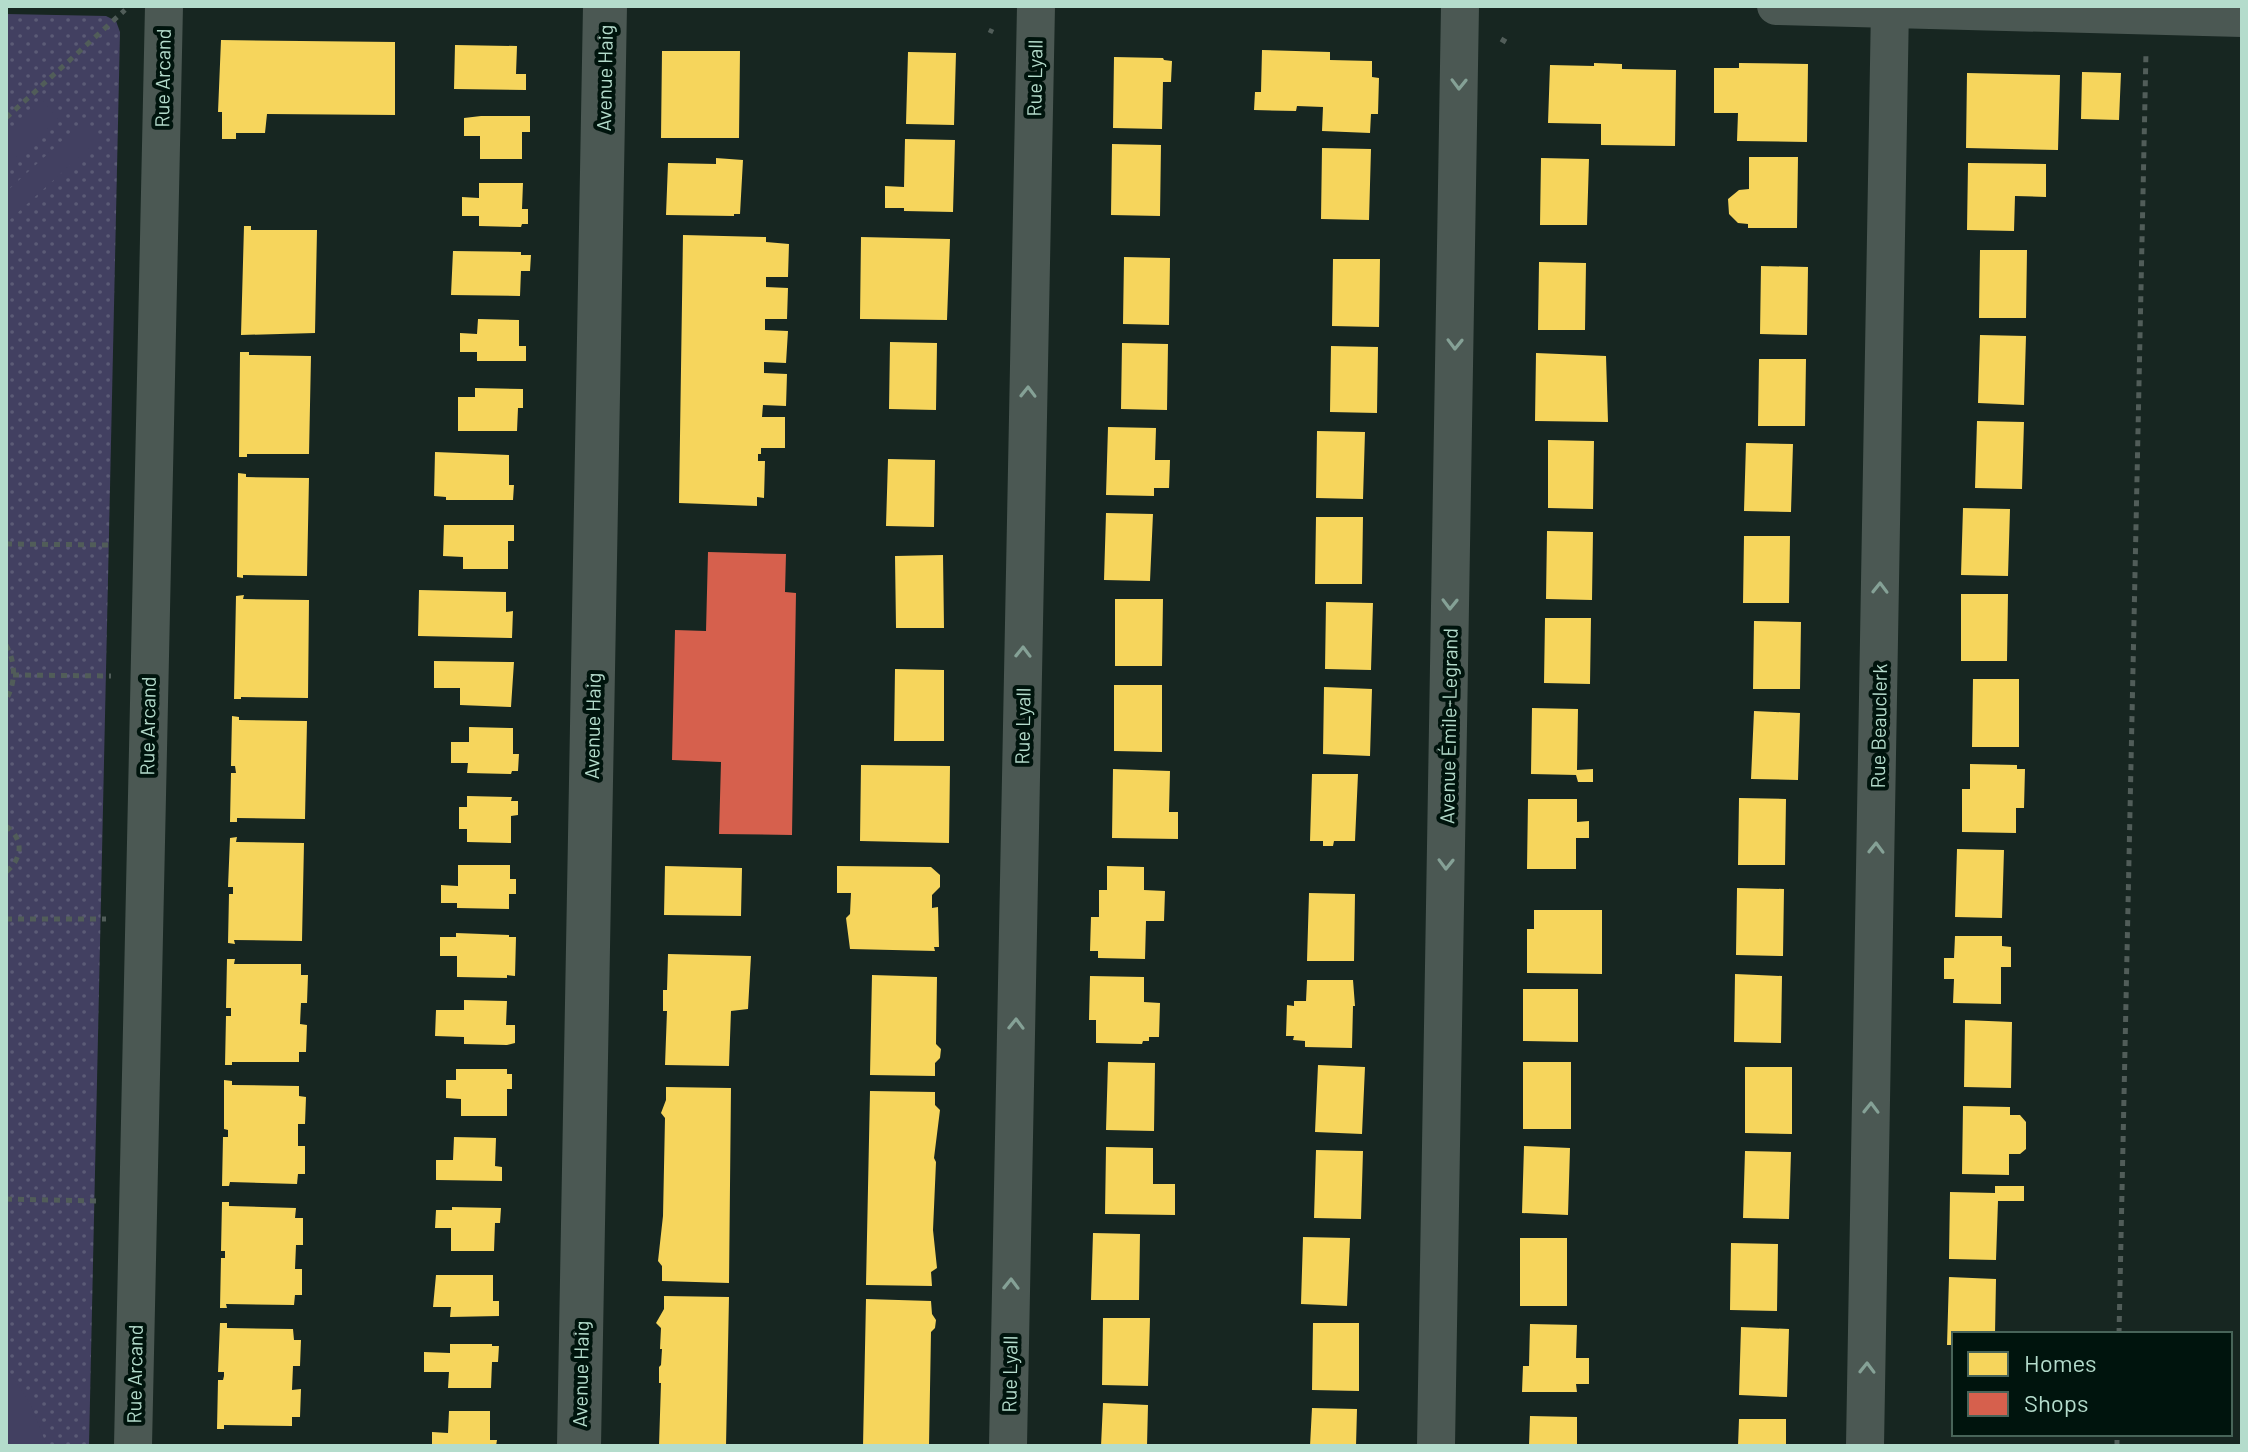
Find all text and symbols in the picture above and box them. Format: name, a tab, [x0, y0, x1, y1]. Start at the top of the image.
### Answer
street label: Avenue Haig	[591, 24, 617, 132]
street label: Rue Arcand	[149, 28, 175, 128]
street label: Rue Lyall	[1021, 39, 1047, 117]
one-way arrow	[1450, 78, 1468, 91]
one-way arrow	[1446, 338, 1463, 351]
one-way arrow	[1019, 385, 1037, 398]
one-way arrow	[1871, 581, 1889, 594]
one-way arrow	[1441, 598, 1459, 611]
street label: Avenue Émile-Legrand	[1434, 628, 1462, 824]
one-way arrow	[1014, 645, 1032, 658]
street label: Rue Beauclerk	[1865, 663, 1891, 789]
street label: Avenue Haig	[579, 672, 605, 780]
street label: Rue Arcand	[134, 676, 160, 776]
street label: Rue Lyall	[1009, 687, 1035, 765]
one-way arrow	[1867, 841, 1884, 854]
one-way arrow	[1437, 858, 1455, 871]
one-way arrow	[1007, 1017, 1025, 1030]
one-way arrow	[1862, 1101, 1880, 1114]
one-way arrow	[1002, 1277, 1020, 1290]
street label: Avenue Haig	[567, 1320, 593, 1428]
street label: Rue Arcand	[121, 1324, 147, 1424]
legend	[1952, 1332, 2232, 1436]
street label: Rue Lyall	[996, 1335, 1022, 1413]
text: Homes	[2024, 1348, 2097, 1377]
one-way arrow	[1858, 1361, 1876, 1374]
text: Shops	[2024, 1388, 2089, 1417]

